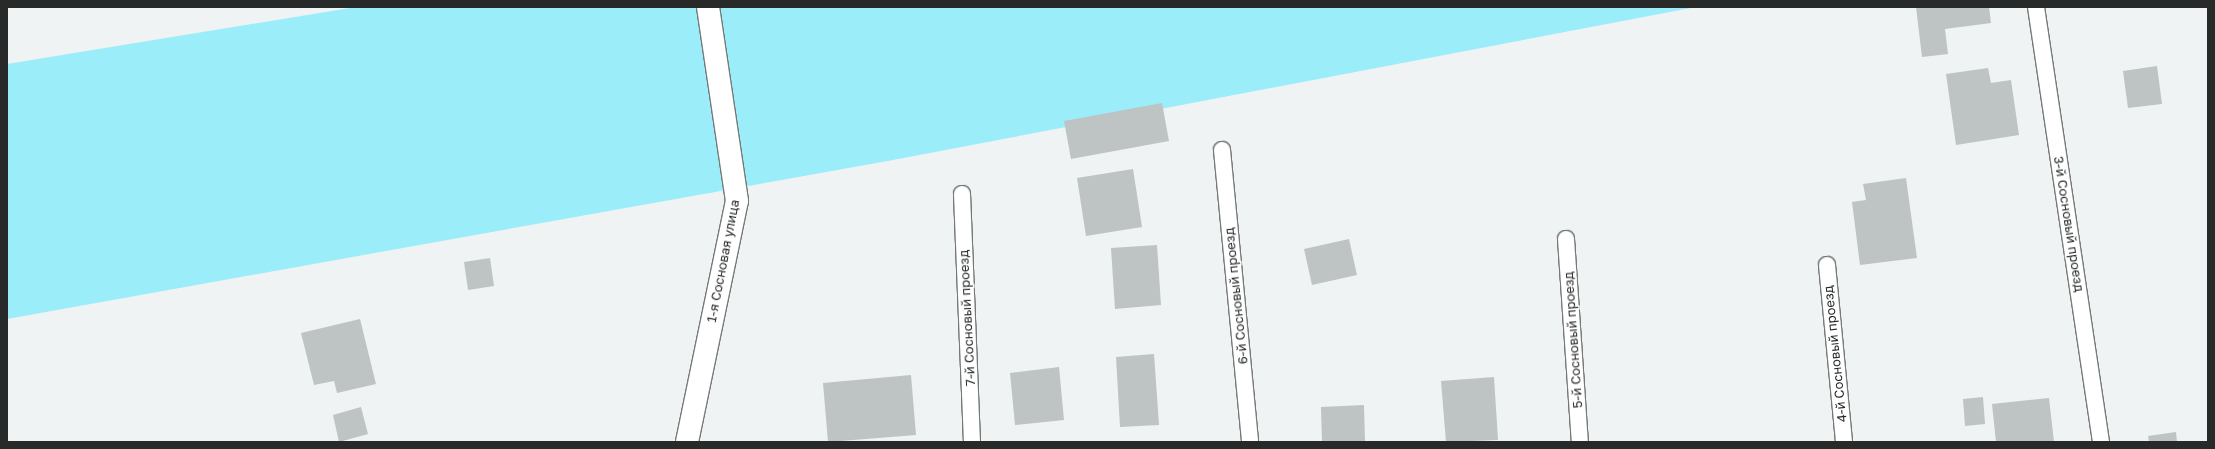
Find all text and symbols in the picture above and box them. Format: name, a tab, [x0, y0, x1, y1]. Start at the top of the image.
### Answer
street label: 3-й Сосновый проезд	[2051, 155, 2087, 293]
street label: 1-я Сосновая улица	[703, 198, 743, 324]
street label: 6-й Сосновый проезд	[1221, 227, 1251, 365]
street label: 7-й Сосновый проезд	[956, 250, 978, 386]
street label: 5-й Сосновый проезд	[1560, 271, 1586, 409]
street label: 4-й Сосновый проезд	[1820, 285, 1850, 423]

